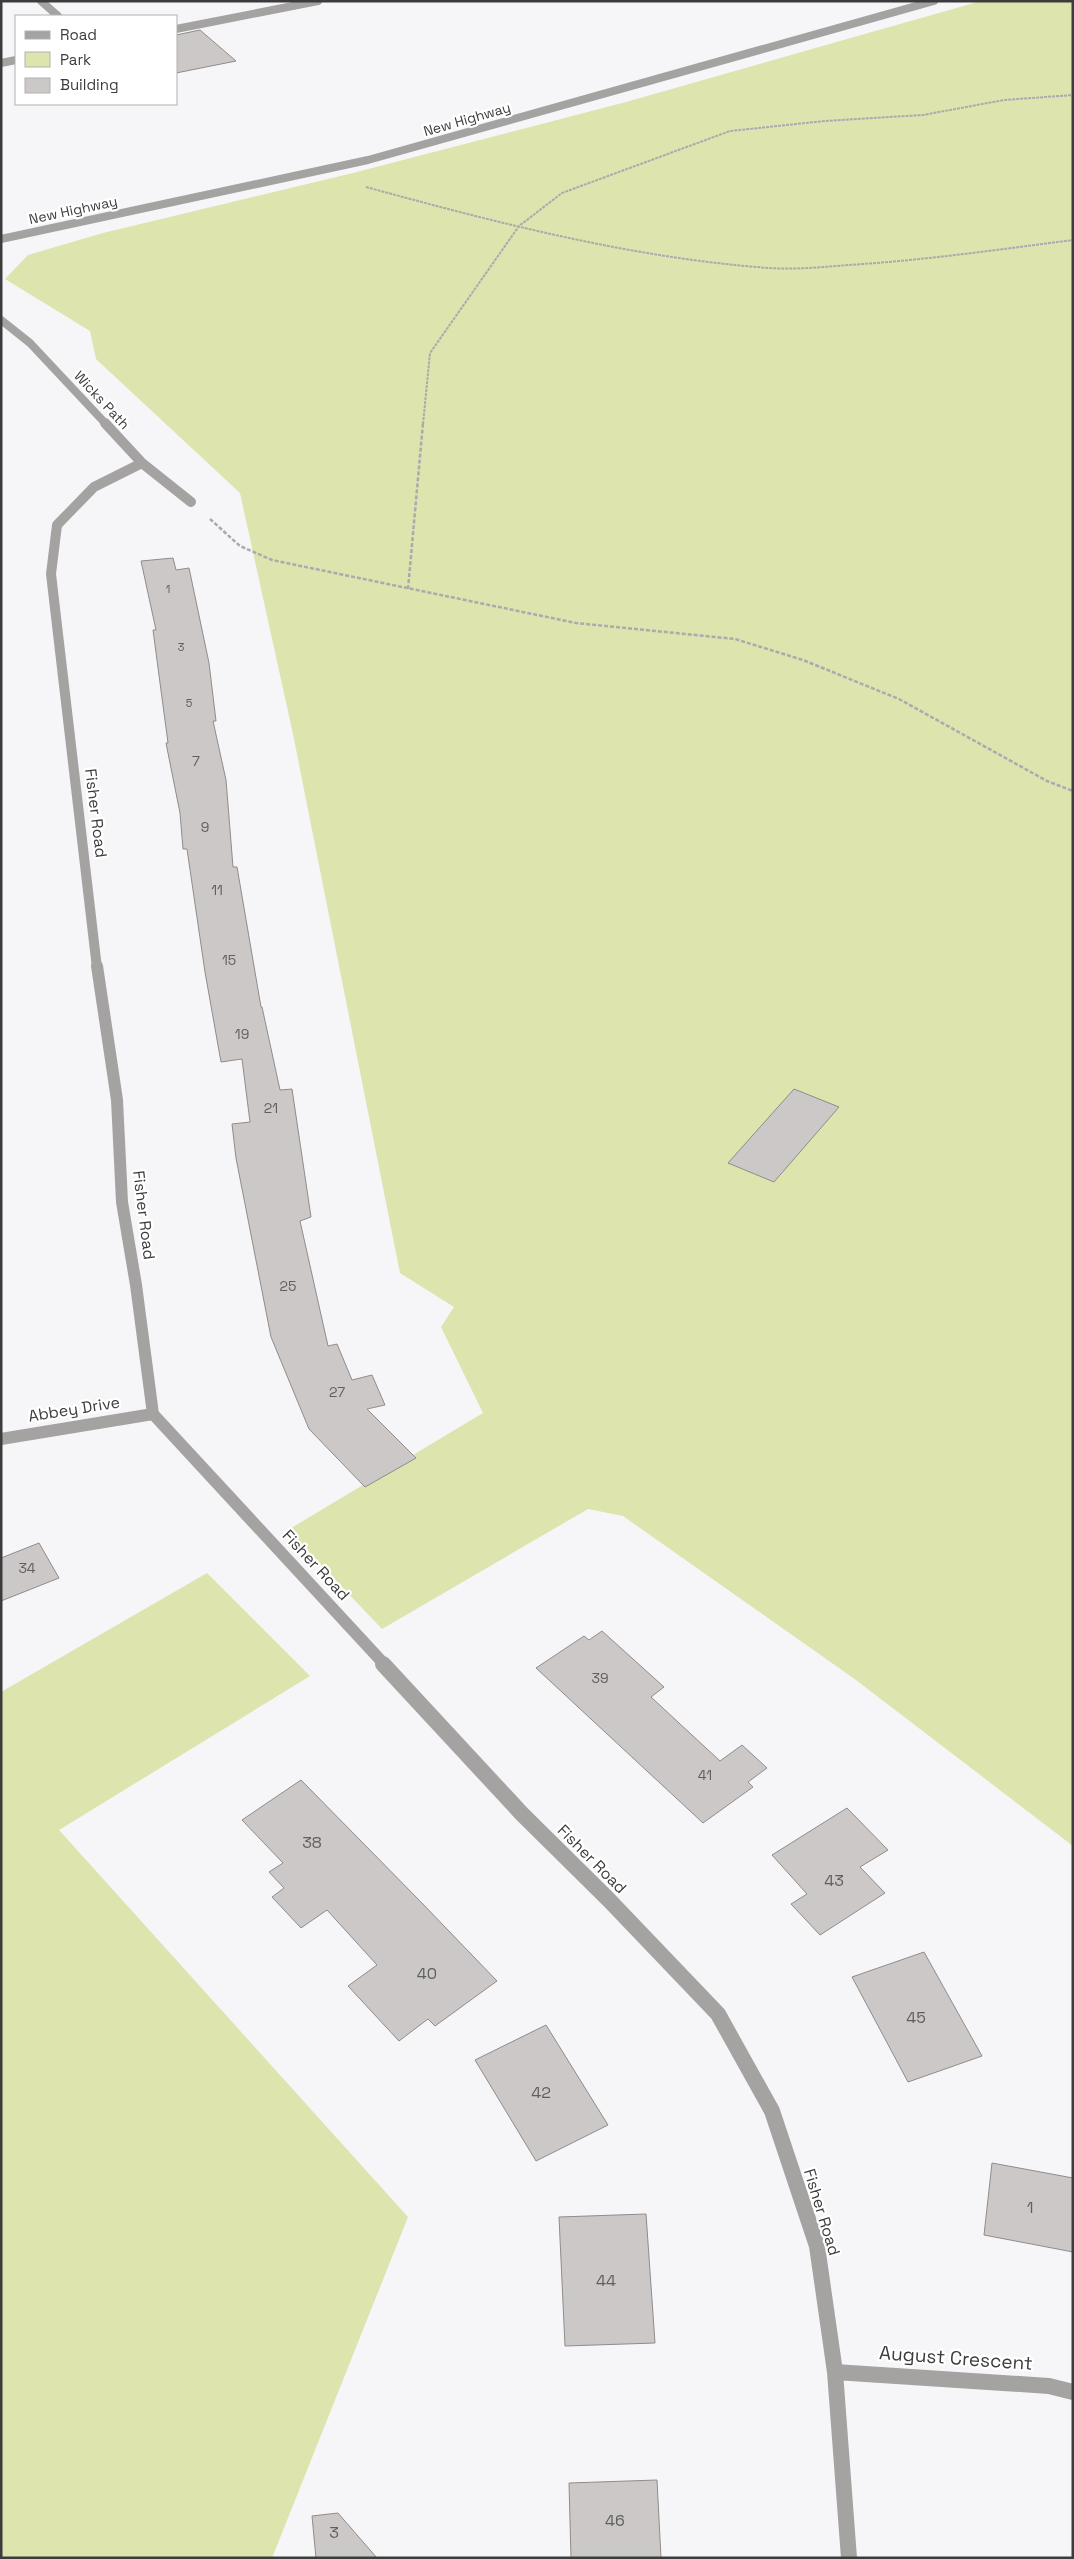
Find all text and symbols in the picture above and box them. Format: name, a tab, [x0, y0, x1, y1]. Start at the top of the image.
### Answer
legend	[15, 15, 178, 105]
text: Road	[60, 25, 97, 44]
text: Park	[60, 50, 91, 69]
text: Building	[60, 75, 119, 94]
street label: New Highway	[421, 98, 513, 140]
street label: New Highway	[27, 192, 119, 228]
street label: Wicks Path	[70, 367, 134, 433]
house number: 1	[166, 582, 170, 596]
house number: 3	[178, 640, 185, 654]
house number: 5	[186, 696, 193, 710]
house number: 7	[192, 752, 200, 770]
street label: Fisher Road	[80, 767, 112, 859]
house number: 9	[201, 818, 209, 836]
house number: 11	[211, 881, 223, 899]
house number: 15	[222, 951, 236, 969]
house number: 19	[235, 1025, 249, 1043]
house number: 21	[264, 1099, 278, 1117]
street label: Fisher Road	[128, 1169, 160, 1261]
house number: 25	[280, 1277, 296, 1295]
house number: 27	[329, 1383, 345, 1401]
street label: Abbey Drive	[27, 1391, 121, 1427]
street label: Fisher Road	[278, 1525, 354, 1605]
house number: 34	[18, 1559, 36, 1577]
house number: 39	[591, 1669, 609, 1687]
house number: 41	[698, 1766, 712, 1784]
street label: Fisher Road	[553, 1820, 631, 1898]
house number: 38	[302, 1832, 322, 1853]
house number: 43	[824, 1870, 844, 1891]
house number: 40	[417, 1963, 437, 1984]
house number: 45	[906, 2007, 926, 2028]
house number: 42	[531, 2082, 551, 2103]
street label: Fisher Road	[799, 2166, 845, 2258]
house number: 1	[1027, 2197, 1033, 2218]
house number: 44	[596, 2270, 616, 2291]
street label: August Crescent	[878, 2340, 1034, 2376]
house number: 46	[605, 2510, 625, 2531]
house number: 3	[329, 2522, 339, 2543]

